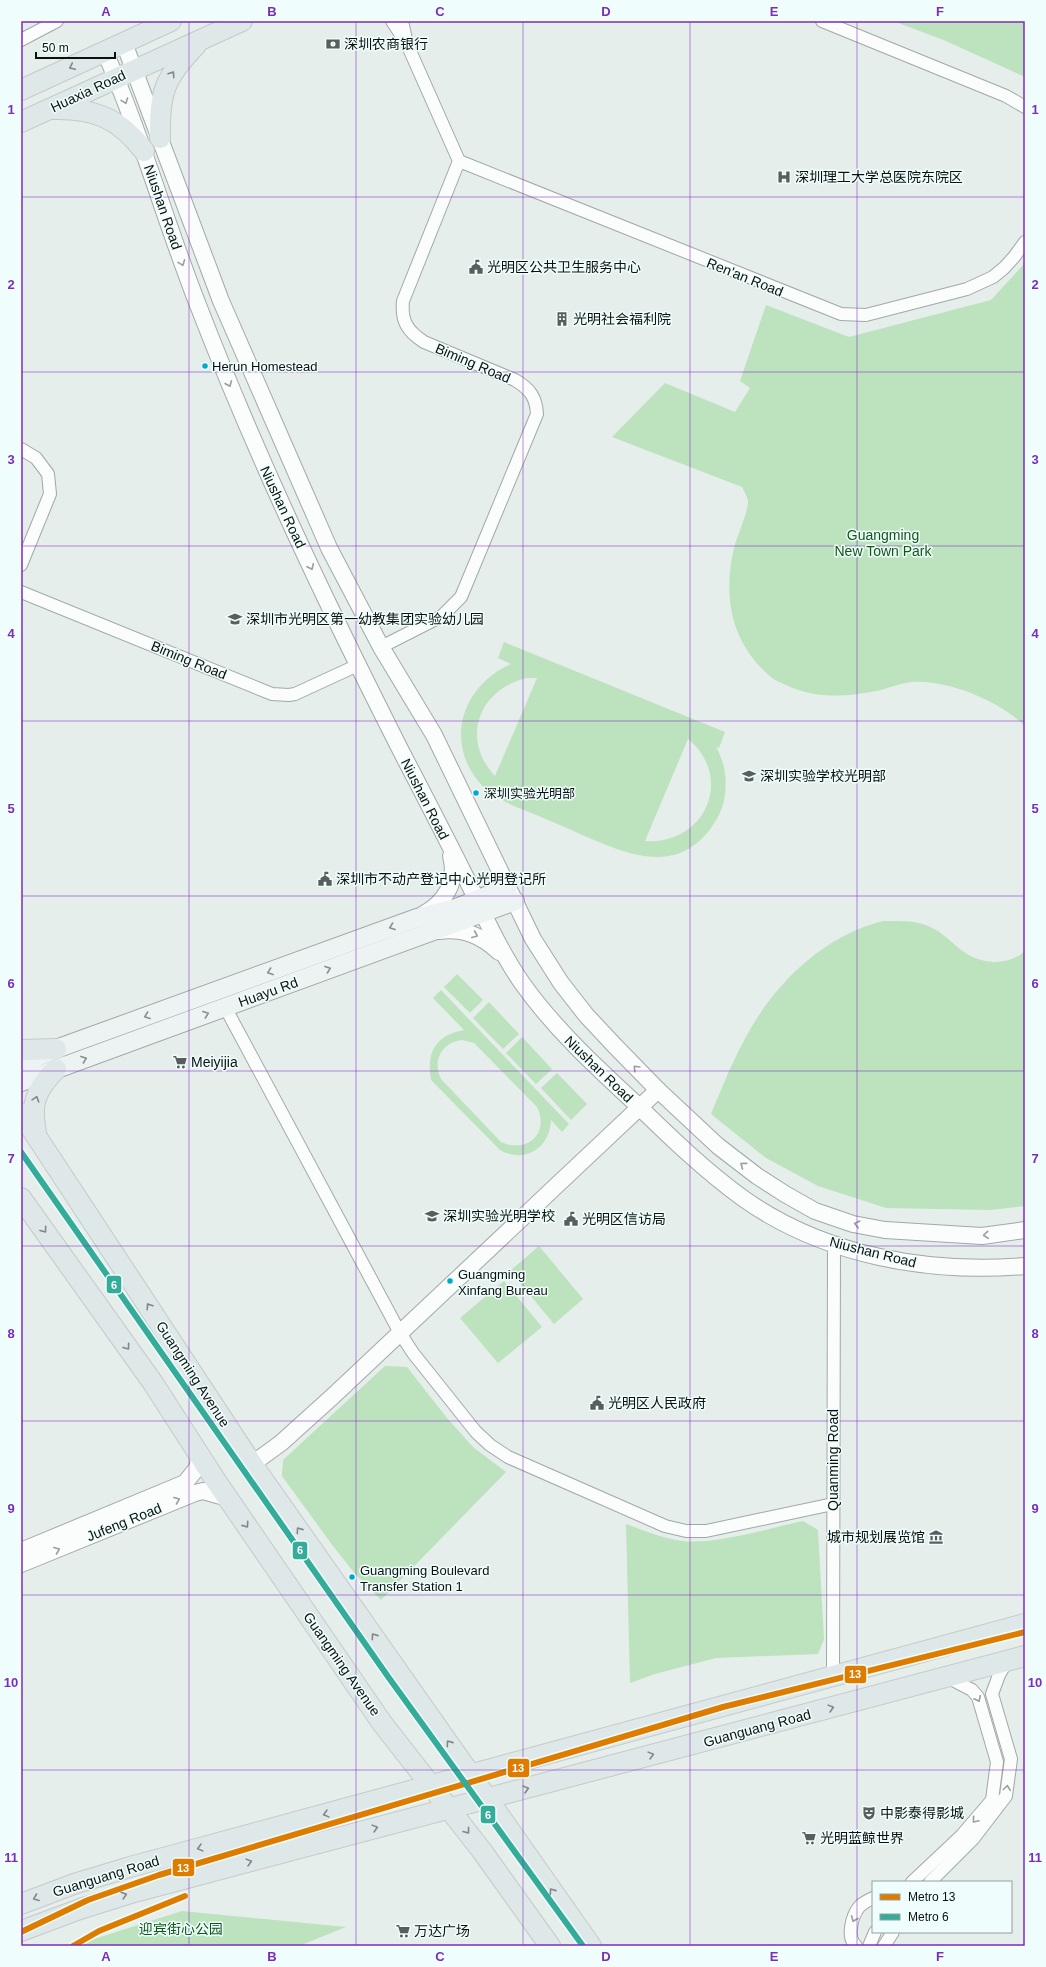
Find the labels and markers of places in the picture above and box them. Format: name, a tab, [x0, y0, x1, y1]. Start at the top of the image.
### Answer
bank icon: 深圳农商银行	[325, 36, 341, 52]
place label: 深圳农商银行	[344, 36, 428, 52]
hospital icon: 深圳理工大学总医院东院区	[776, 169, 792, 185]
place label: 深圳理工大学总医院东院区	[795, 169, 963, 185]
public building icon: 光明区公共卫生服务中心	[468, 259, 484, 275]
place label: 光明区公共卫生服务中心	[487, 259, 641, 275]
building icon: 光明社会福利院	[554, 311, 570, 327]
place label: 光明社会福利院	[573, 311, 671, 327]
place label: Herun Homestead	[212, 359, 318, 374]
marker: Herun Homestead	[200, 361, 210, 371]
school or university icon: 深圳市光明区第一幼教集团实验幼儿园	[227, 611, 243, 627]
place label: 深圳市光明区第一幼教集团实验幼儿园	[246, 611, 484, 627]
school or university icon: 深圳实验学校光明部	[741, 768, 757, 784]
place label: 深圳实验学校光明部	[760, 768, 886, 784]
place label: 深圳实验光明部	[484, 786, 575, 801]
marker: 深圳实验光明部	[471, 788, 481, 798]
public building icon: 深圳市不动产登记中心光明登记所	[317, 871, 333, 887]
place label: 深圳市不动产登记中心光明登记所	[336, 871, 546, 887]
supermarket icon: Meiyijia	[172, 1054, 188, 1070]
place label: Meiyijia	[191, 1054, 238, 1070]
school or university icon: 深圳实验光明学校	[424, 1208, 440, 1224]
place label: 深圳实验光明学校	[443, 1208, 555, 1224]
public building icon: 光明区信访局	[563, 1211, 579, 1227]
place label: 光明区信访局	[582, 1211, 666, 1227]
place label: Guangming Xinfang Bureau	[458, 1267, 548, 1298]
marker: Guangming Xinfang Bureau	[445, 1276, 455, 1286]
public building icon: 光明区人民政府	[589, 1395, 605, 1411]
place label: 光明区人民政府	[608, 1395, 706, 1411]
place label: 城市规划展览馆	[827, 1529, 925, 1545]
museum icon: 城市规划展览馆	[928, 1529, 944, 1545]
place label: Guangming Boulevard Transfer Station 1	[360, 1563, 489, 1594]
marker: Guangming Boulevard Transfer Station 1	[347, 1572, 357, 1582]
theatre icon: 中影泰得影城	[861, 1805, 877, 1821]
place label: 中影泰得影城	[880, 1805, 964, 1821]
supermarket icon: 光明蓝鲸世界	[801, 1830, 817, 1846]
place label: 光明蓝鲸世界	[820, 1830, 904, 1846]
supermarket icon: 万达广场	[395, 1923, 411, 1939]
place label: 万达广场	[414, 1923, 470, 1939]

